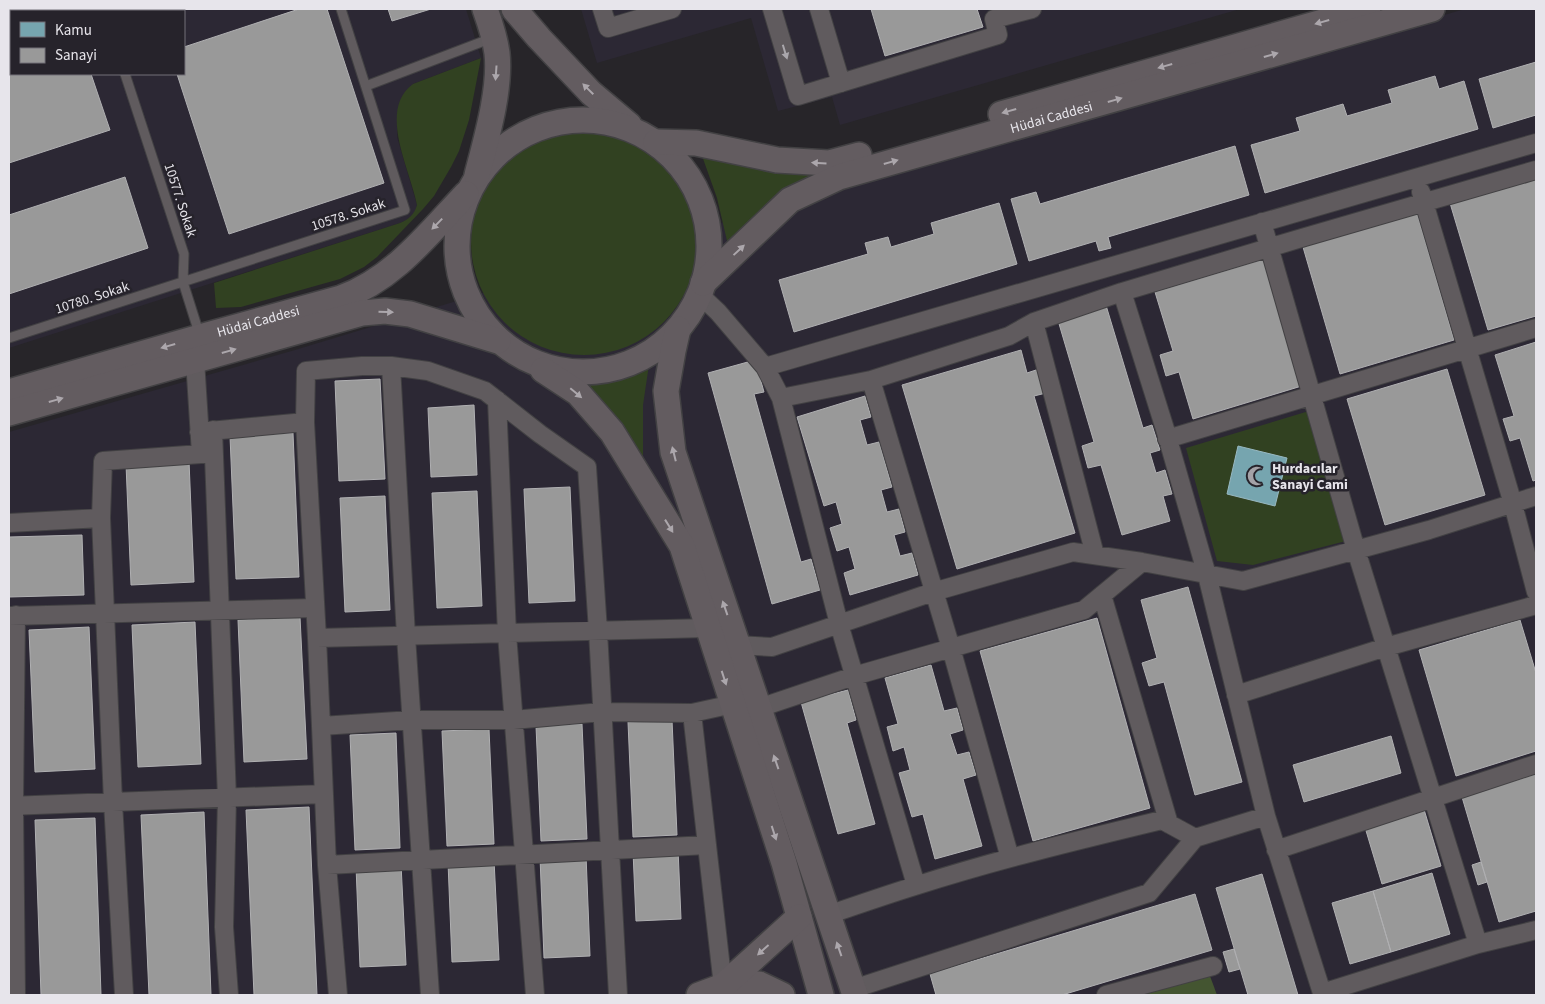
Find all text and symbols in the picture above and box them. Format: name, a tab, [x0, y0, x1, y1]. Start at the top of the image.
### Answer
legend	[10, 10, 185, 75]
one-way arrow	[1314, 18, 1329, 26]
text: Kamu	[55, 20, 92, 41]
text: Sanayi	[55, 45, 97, 66]
one-way arrow	[782, 45, 790, 60]
one-way arrow	[1264, 51, 1279, 59]
one-way arrow	[1158, 63, 1173, 71]
one-way arrow	[492, 65, 500, 81]
one-way arrow	[582, 84, 594, 96]
one-way arrow	[1108, 95, 1123, 103]
street label: Hüdai Caddesi	[1008, 97, 1095, 139]
one-way arrow	[1001, 108, 1016, 116]
one-way arrow	[811, 158, 827, 166]
one-way arrow	[884, 158, 899, 166]
street label: 10577. Sokak	[159, 161, 201, 240]
street label: 10578. Sokak	[309, 194, 388, 236]
one-way arrow	[431, 218, 443, 230]
one-way arrow	[732, 244, 744, 256]
street label: 10780. Sokak	[53, 277, 132, 319]
street label: Hüdai Caddesi	[215, 301, 302, 343]
one-way arrow	[378, 308, 394, 316]
one-way arrow	[160, 342, 175, 350]
one-way arrow	[221, 346, 236, 354]
one-way arrow	[570, 388, 583, 399]
one-way arrow	[48, 395, 63, 403]
one-way arrow	[670, 446, 678, 461]
place label: Hurdacılar Sanayi Cami	[1272, 459, 1348, 495]
mosque icon: Hurdacılar Sanayi Cami	[1246, 465, 1268, 487]
one-way arrow	[665, 519, 674, 532]
one-way arrow	[720, 600, 728, 615]
one-way arrow	[721, 671, 729, 686]
one-way arrow	[772, 754, 780, 769]
one-way arrow	[771, 825, 778, 840]
one-way arrow	[835, 941, 843, 956]
one-way arrow	[757, 944, 769, 956]

